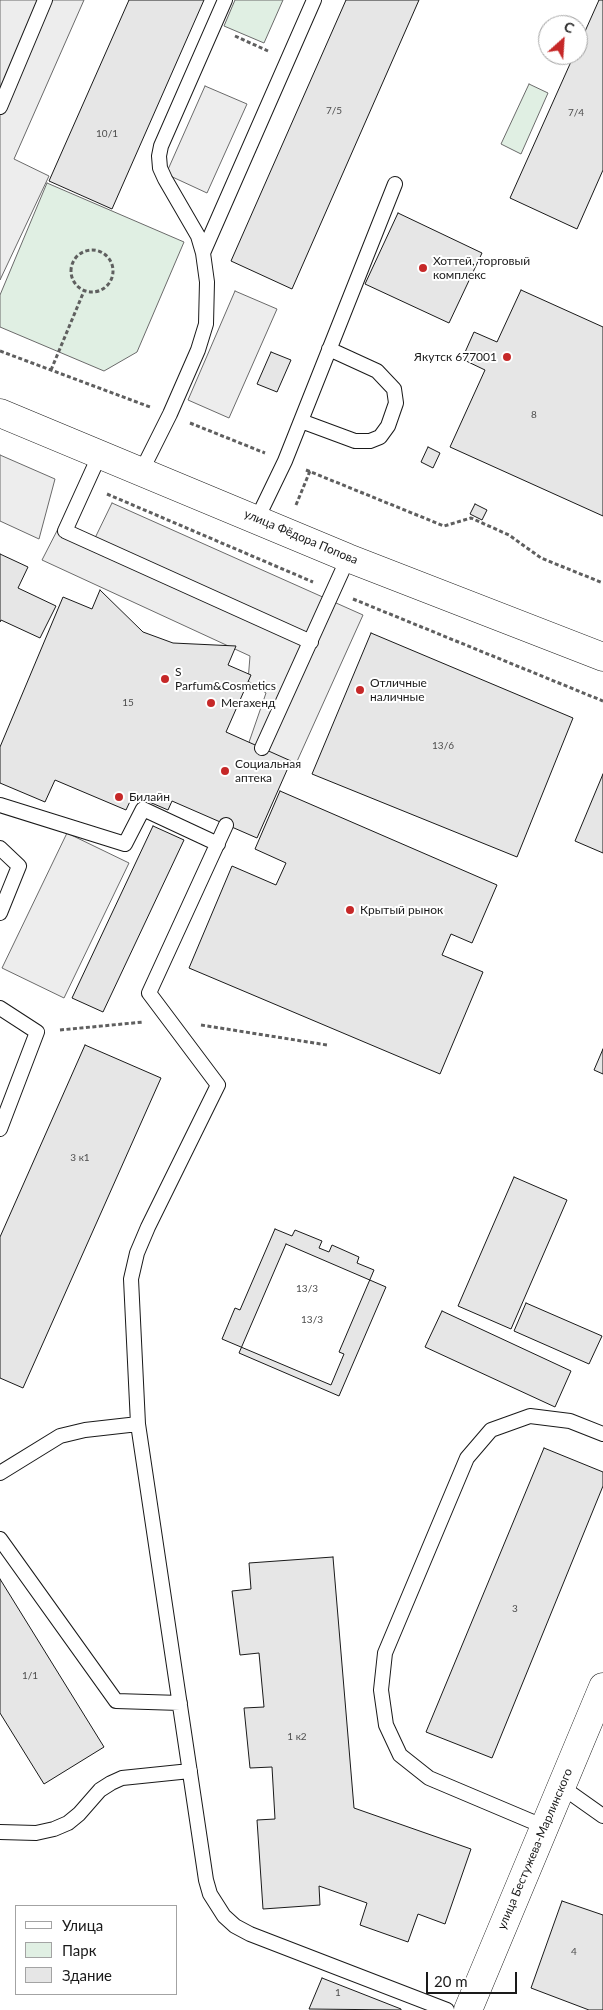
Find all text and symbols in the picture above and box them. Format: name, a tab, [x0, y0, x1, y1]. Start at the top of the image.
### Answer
north arrow	[538, 15, 588, 65]
text: С	[561, 17, 577, 37]
house number: 7/5	[326, 105, 342, 117]
house number: 7/4	[568, 107, 584, 119]
house number: 10/1	[96, 128, 118, 140]
place label: Хоттей, торговый комплекс	[433, 254, 530, 282]
marker: Хоттей, торговый комплекс	[417, 262, 429, 274]
place label: Якутск 677001	[414, 350, 497, 364]
marker: Якутск 677001	[501, 351, 513, 363]
house number: 8	[531, 409, 537, 421]
street label: улица Фёдора Попова	[242, 506, 360, 568]
place label: S Parfum&Cosmetics	[175, 665, 276, 693]
marker: S Parfum&Cosmetics	[159, 673, 171, 685]
place label: Отличные наличные	[370, 676, 427, 704]
marker: Отличные наличные	[354, 684, 366, 696]
place label: Мегахенд	[221, 696, 275, 710]
house number: 15	[122, 697, 134, 709]
marker: Мегахенд	[205, 697, 217, 709]
house number: 13/6	[432, 740, 454, 752]
place label: Социальная аптека	[235, 757, 301, 785]
marker: Социальная аптека	[219, 765, 231, 777]
place label: Билайн	[129, 790, 170, 804]
marker: Билайн	[113, 791, 125, 803]
place label: Крытый рынок	[360, 903, 443, 917]
marker: Крытый рынок	[344, 904, 356, 916]
house number: 3 к1	[70, 1152, 90, 1164]
house number: 13/3	[296, 1283, 318, 1295]
house number: 13/3	[301, 1314, 323, 1326]
house number: 3	[512, 1603, 518, 1615]
house number: 1/1	[22, 1670, 38, 1682]
house number: 1 к2	[287, 1731, 307, 1743]
street label: улица Бестужева-Марлинского	[494, 1766, 576, 1932]
legend	[15, 1905, 178, 1995]
text: Улица	[62, 1916, 103, 1934]
text: Парк	[62, 1941, 96, 1959]
house number: 4	[571, 1946, 577, 1958]
scale bar	[428, 1962, 519, 1994]
text: Здание	[62, 1966, 112, 1984]
text: 20 m	[434, 1972, 468, 1990]
house number: 1	[335, 1987, 341, 1999]

